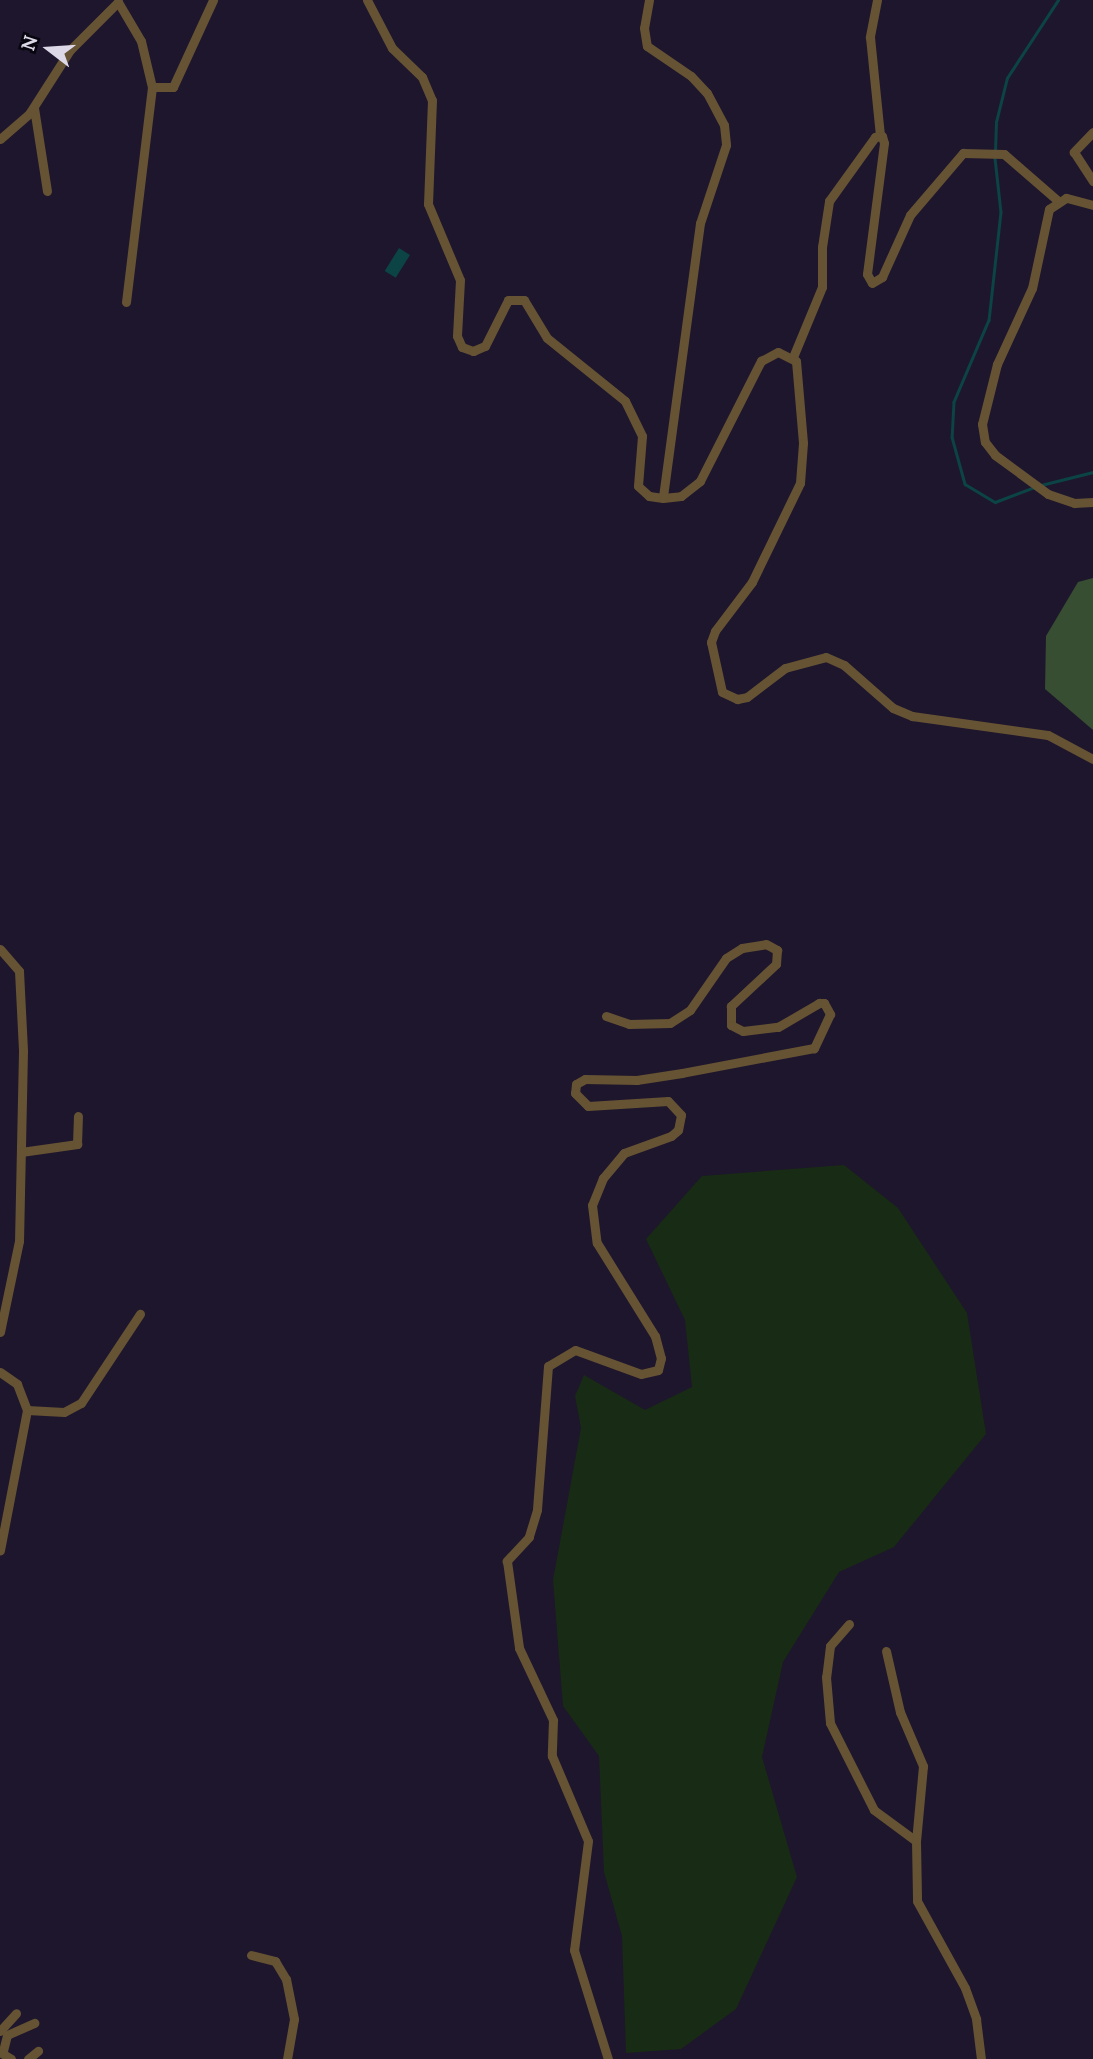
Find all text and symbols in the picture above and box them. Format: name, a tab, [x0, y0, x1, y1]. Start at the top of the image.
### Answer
north arrow	[14, 14, 84, 84]
text: N	[15, 32, 43, 53]

